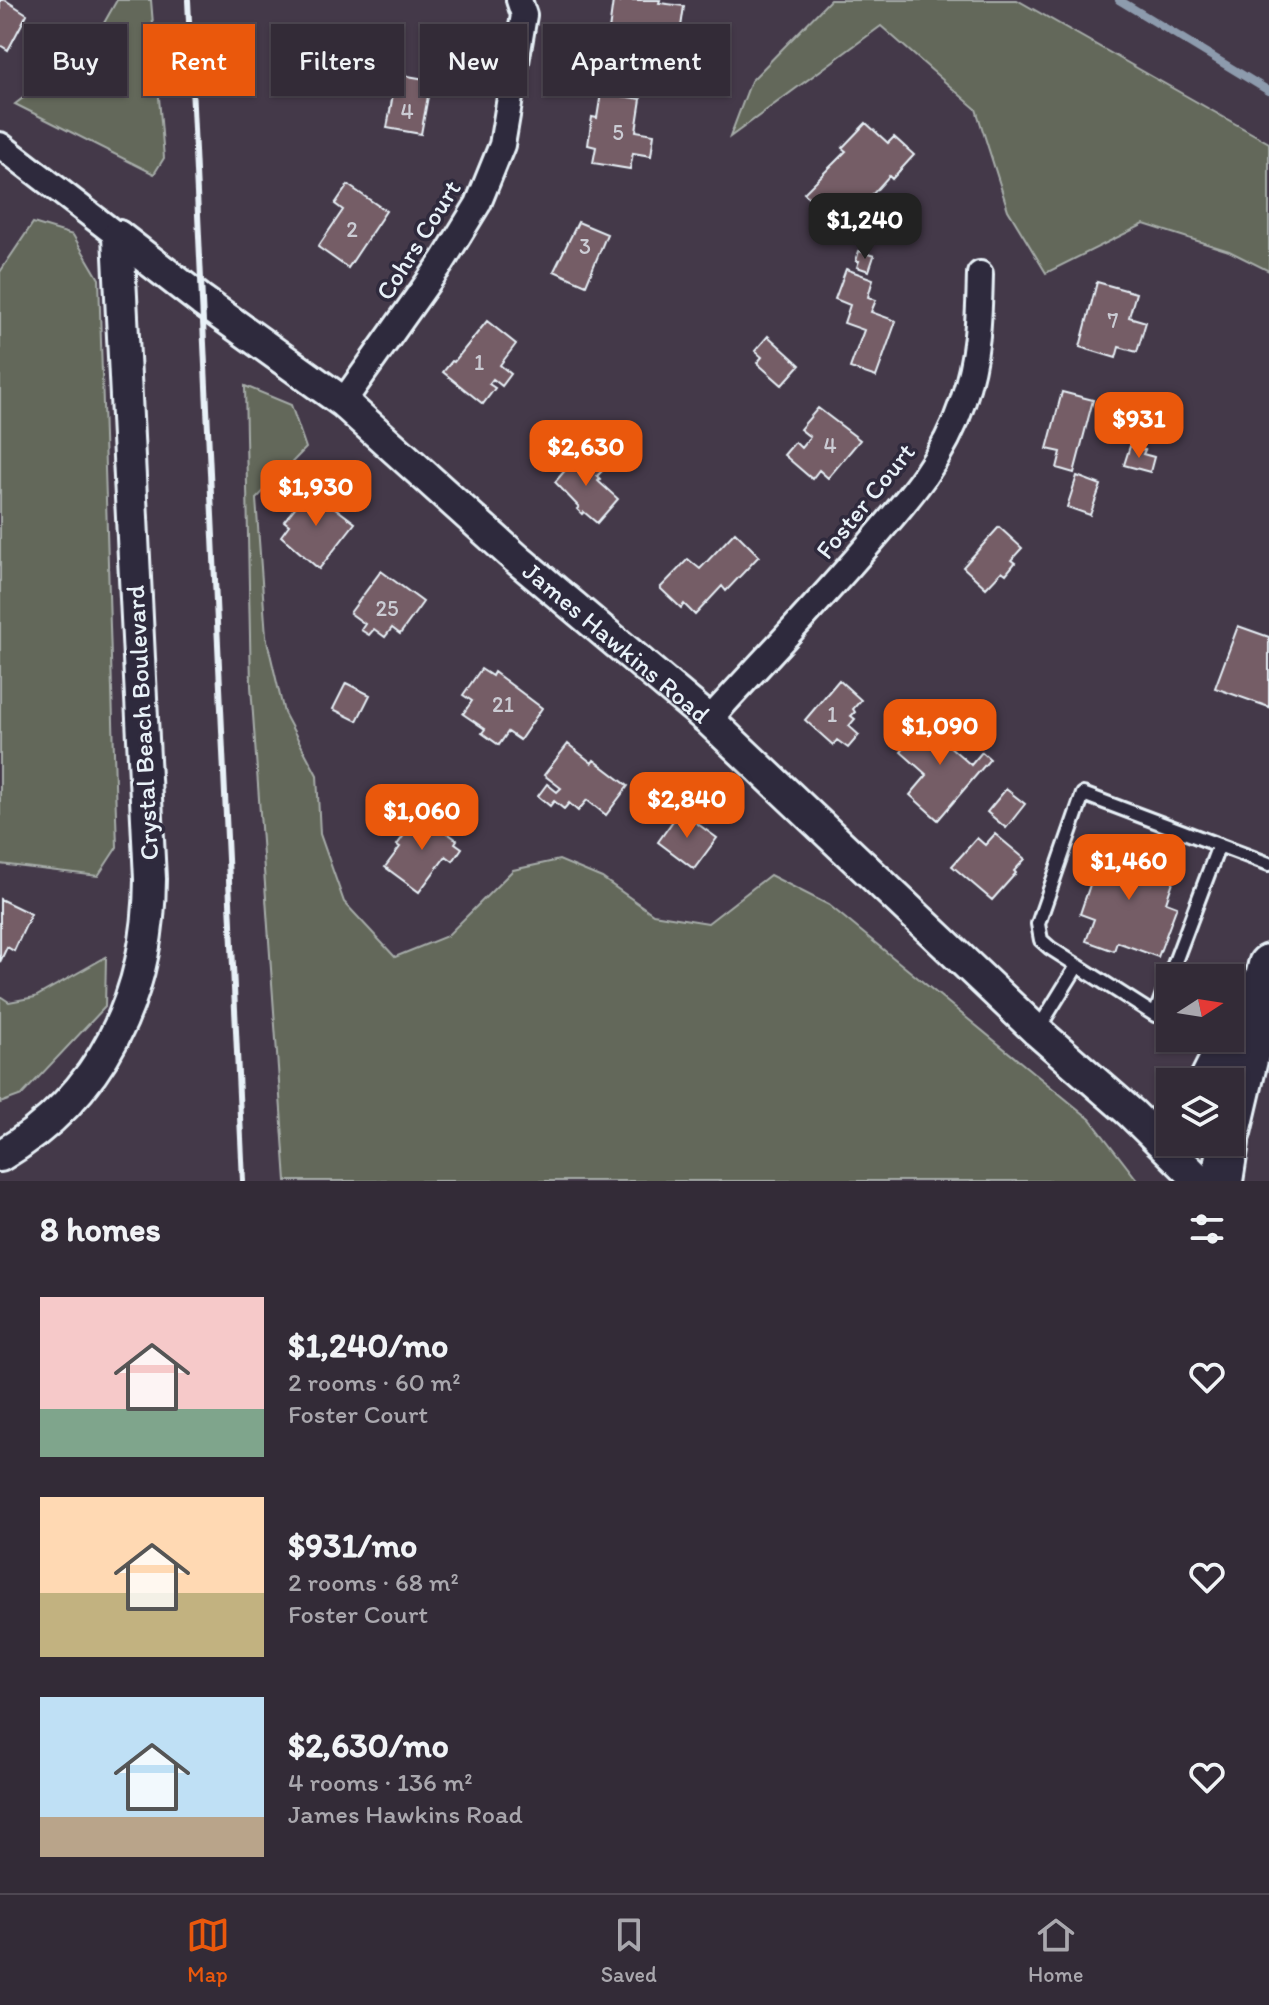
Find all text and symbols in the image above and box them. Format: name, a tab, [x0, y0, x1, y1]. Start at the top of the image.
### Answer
chip: Buy	[24, 24, 127, 96]
chip: Rent	[143, 24, 255, 96]
chip: Filters	[271, 24, 404, 96]
chip: New	[420, 24, 527, 96]
chip: Apartment	[543, 24, 730, 96]
house number: 4	[400, 98, 414, 125]
house number: 5	[612, 119, 624, 146]
street label: Cohrs Court	[368, 174, 468, 306]
pin: $1,240	[800, 193, 930, 261]
text: $1,240	[827, 203, 903, 235]
house number: 2	[346, 216, 358, 243]
house number: 3	[579, 233, 591, 260]
house number: 7	[1108, 307, 1119, 334]
house number: 1	[474, 349, 484, 376]
pin: $931	[1092, 392, 1186, 460]
text: $931	[1112, 402, 1166, 434]
pin: $2,630	[521, 420, 651, 488]
text: $2,630	[548, 430, 624, 462]
house number: 4	[823, 432, 837, 459]
street label: Foster Court	[809, 436, 922, 565]
pin: $1,930	[251, 460, 381, 528]
text: $1,930	[278, 470, 354, 502]
street label: James Hawkins Road	[516, 555, 717, 731]
street label: Crystal Beach Boulevard	[119, 584, 165, 861]
house number: 25	[375, 595, 399, 622]
house number: 21	[492, 691, 514, 718]
pin: $1,090	[875, 699, 1005, 767]
house number: 1	[827, 701, 837, 728]
text: $1,090	[901, 709, 979, 741]
pin: $2,840	[622, 772, 752, 840]
text: $2,840	[648, 782, 726, 814]
pin: $1,060	[357, 784, 487, 852]
text: $1,060	[383, 794, 461, 826]
pin: $1,460	[1064, 834, 1194, 902]
text: $1,460	[1091, 844, 1167, 876]
north arrow	[1156, 964, 1244, 1052]
map controls	[1156, 964, 1244, 1156]
button: layers	[1156, 1068, 1244, 1156]
icon: filters	[1185, 1207, 1229, 1251]
text: 8 homes	[40, 1209, 161, 1250]
text: $1,240/mo	[288, 1325, 448, 1366]
icon: home	[104, 1329, 200, 1425]
icon: heart	[1185, 1355, 1229, 1399]
text: 2 rooms · 60 m²	[288, 1366, 461, 1398]
text: Foster Court	[288, 1398, 428, 1430]
text: $931/mo	[288, 1525, 417, 1566]
icon: home	[104, 1529, 200, 1625]
icon: heart	[1185, 1555, 1229, 1599]
text: 2 rooms · 68 m²	[288, 1566, 459, 1598]
text: Foster Court	[288, 1598, 428, 1630]
text: $2,630/mo	[288, 1725, 449, 1766]
icon: home	[104, 1729, 200, 1825]
icon: heart	[1185, 1755, 1229, 1799]
text: 4 rooms · 136 m²	[288, 1766, 473, 1798]
text: James Hawkins Road	[288, 1798, 523, 1830]
tab: Map	[186, 1913, 230, 1988]
tab: Saved	[601, 1913, 657, 1988]
tab: Home	[1028, 1913, 1083, 1988]

